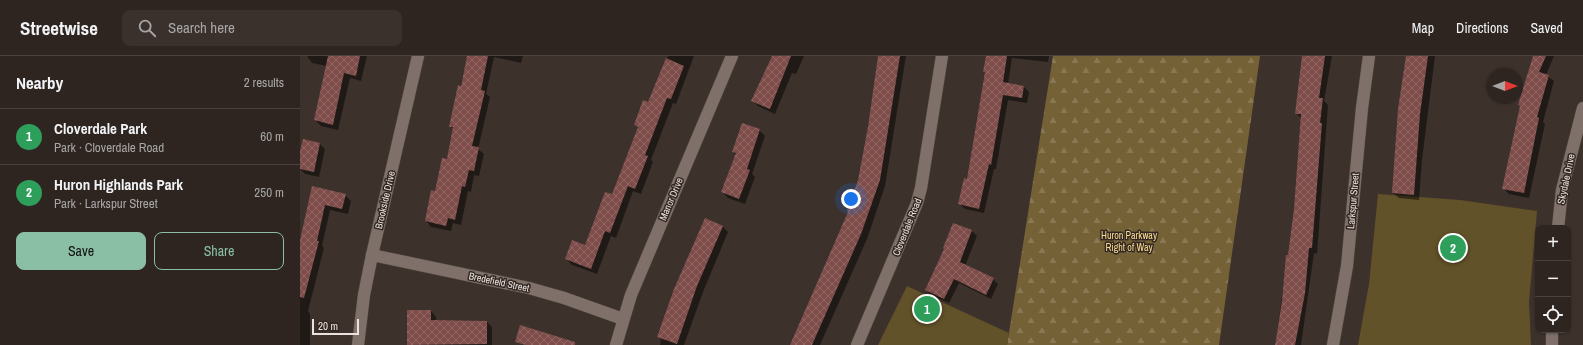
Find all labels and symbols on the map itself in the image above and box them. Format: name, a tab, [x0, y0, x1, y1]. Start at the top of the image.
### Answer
north arrow	[1487, 68, 1523, 104]
street label: Skydale Drive	[1554, 152, 1578, 205]
street label: Brookside Drive	[372, 169, 398, 230]
street label: Larkspur Street	[1344, 172, 1362, 229]
street label: Manor Drive	[656, 175, 686, 222]
your location	[841, 189, 861, 209]
street label: Cloverdale Road	[890, 196, 924, 258]
park label: Huron Parkway Right of Way	[1101, 229, 1158, 254]
pin: 2	[1440, 233, 1466, 263]
street label: Bredefield Street	[468, 269, 531, 295]
pin: 1	[914, 294, 940, 324]
scale bar	[312, 317, 359, 336]

